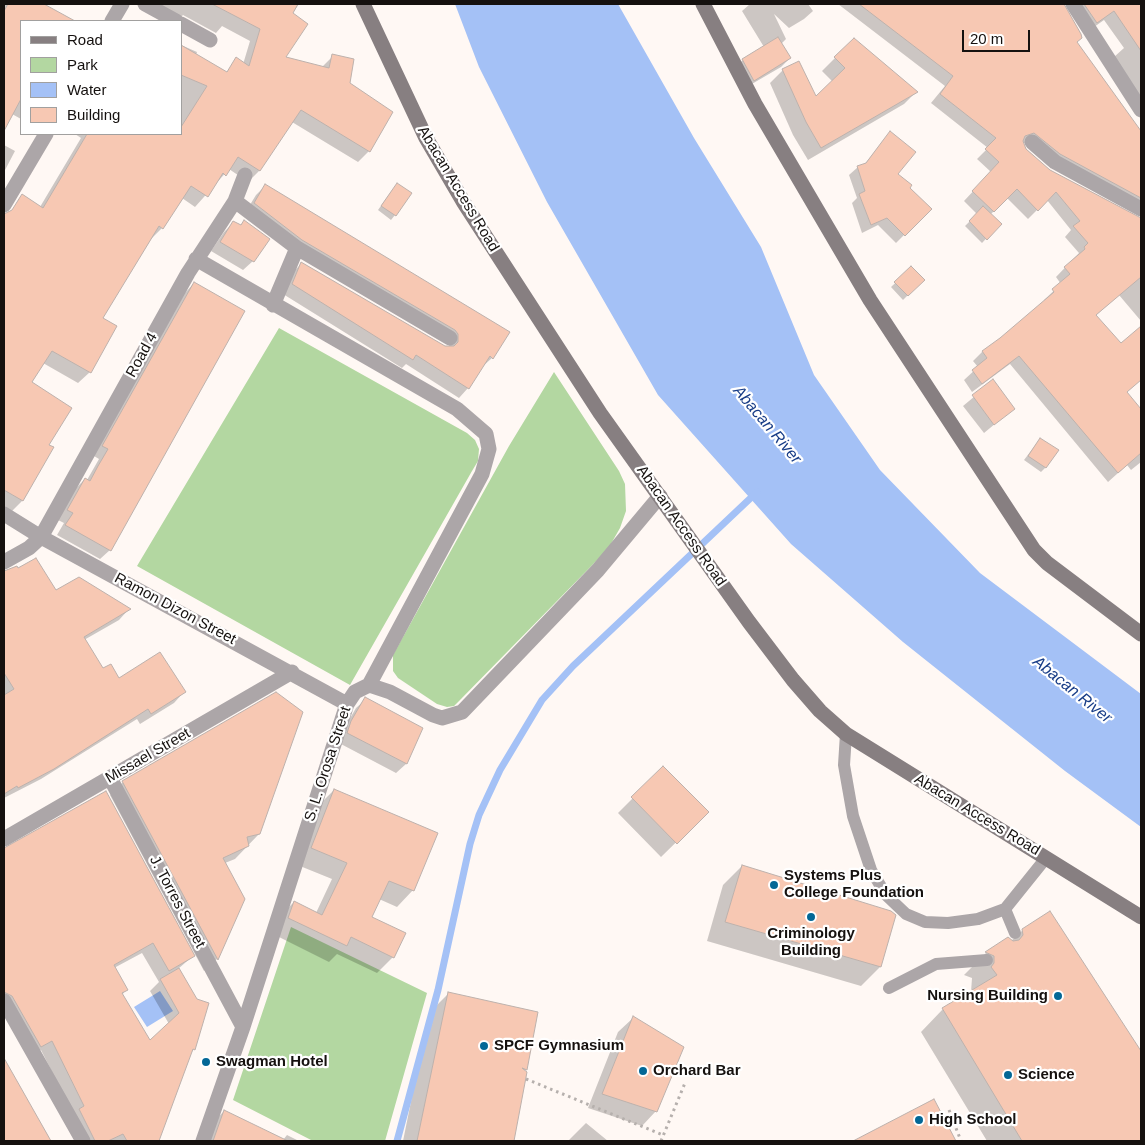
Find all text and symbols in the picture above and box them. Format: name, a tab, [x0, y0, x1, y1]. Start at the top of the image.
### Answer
legend	[20, 20, 182, 135]
scale bar	[965, 20, 1032, 52]
text: 20 m	[970, 30, 1003, 47]
text: Road	[67, 31, 103, 48]
text: Park	[67, 56, 98, 73]
text: Water	[67, 81, 106, 98]
text: Building	[67, 106, 120, 123]
street label: Abacan Access Road	[413, 123, 503, 255]
street label: Road 4	[122, 329, 162, 381]
water label: Abacan River	[729, 382, 805, 468]
street label: Abacan Access Road	[632, 462, 730, 590]
street label: Ramon Dizon Street	[111, 569, 239, 649]
water label: Abacan River	[1029, 652, 1115, 728]
street label: S. L. Orosa Street	[301, 704, 355, 824]
street label: Missael Street	[102, 724, 194, 788]
street label: Abacan Access Road	[911, 770, 1043, 860]
street label: J. Torres Street	[145, 853, 209, 951]
place label: Systems Plus College Foundation	[784, 867, 924, 902]
marker: Systems Plus College Foundation	[768, 879, 780, 891]
marker: Criminology Building	[805, 911, 817, 923]
place label: Criminology Building	[767, 925, 855, 960]
place label: Nursing Building	[927, 987, 1048, 1005]
marker: Nursing Building	[1052, 990, 1064, 1002]
place label: SPCF Gymnasium	[494, 1037, 624, 1055]
marker: SPCF Gymnasium	[478, 1040, 490, 1052]
place label: Swagman Hotel	[216, 1053, 328, 1071]
marker: Swagman Hotel	[200, 1056, 212, 1068]
place label: Orchard Bar	[653, 1062, 741, 1080]
marker: Orchard Bar	[637, 1065, 649, 1077]
place label: Science	[1018, 1066, 1075, 1084]
marker: Science	[1002, 1069, 1014, 1081]
place label: High School	[929, 1111, 1016, 1129]
marker: High School	[913, 1114, 925, 1126]

